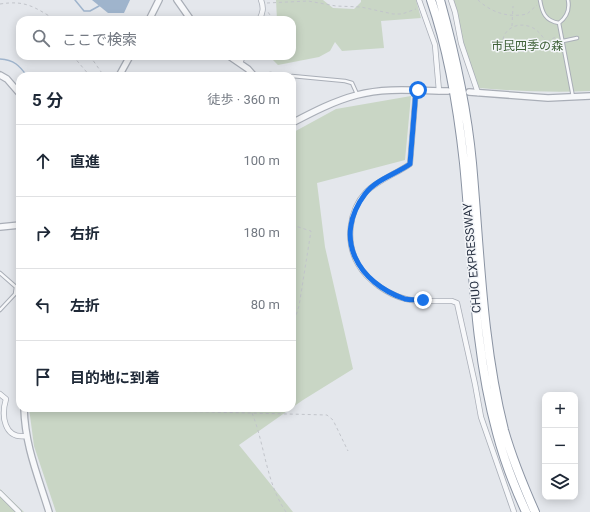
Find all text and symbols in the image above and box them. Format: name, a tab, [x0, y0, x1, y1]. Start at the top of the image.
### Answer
search box	[16, 16, 296, 60]
icon: search	[30, 27, 52, 49]
text: ここで検索	[62, 31, 137, 49]
park label: 市民四季の森	[491, 39, 563, 53]
route start	[409, 81, 427, 99]
text: 5 分	[32, 90, 63, 110]
text: 徒歩 · 360 m	[208, 92, 280, 107]
icon: ahead	[32, 150, 54, 172]
text: 直進	[70, 153, 100, 171]
text: 100 m	[243, 153, 280, 168]
street label: CHUO EXPRESSWAY	[460, 201, 484, 314]
icon: right	[32, 222, 54, 244]
text: 右折	[70, 225, 100, 243]
text: 180 m	[243, 225, 280, 240]
route end	[414, 291, 432, 309]
icon: left	[32, 294, 54, 316]
text: 左折	[70, 297, 100, 315]
text: 80 m	[251, 297, 280, 312]
icon: arrive	[32, 366, 54, 388]
text: 目的地に到着	[70, 369, 160, 387]
map controls	[542, 392, 578, 500]
button: +	[542, 392, 578, 428]
button: −	[542, 428, 578, 464]
button: layers	[542, 464, 578, 500]

